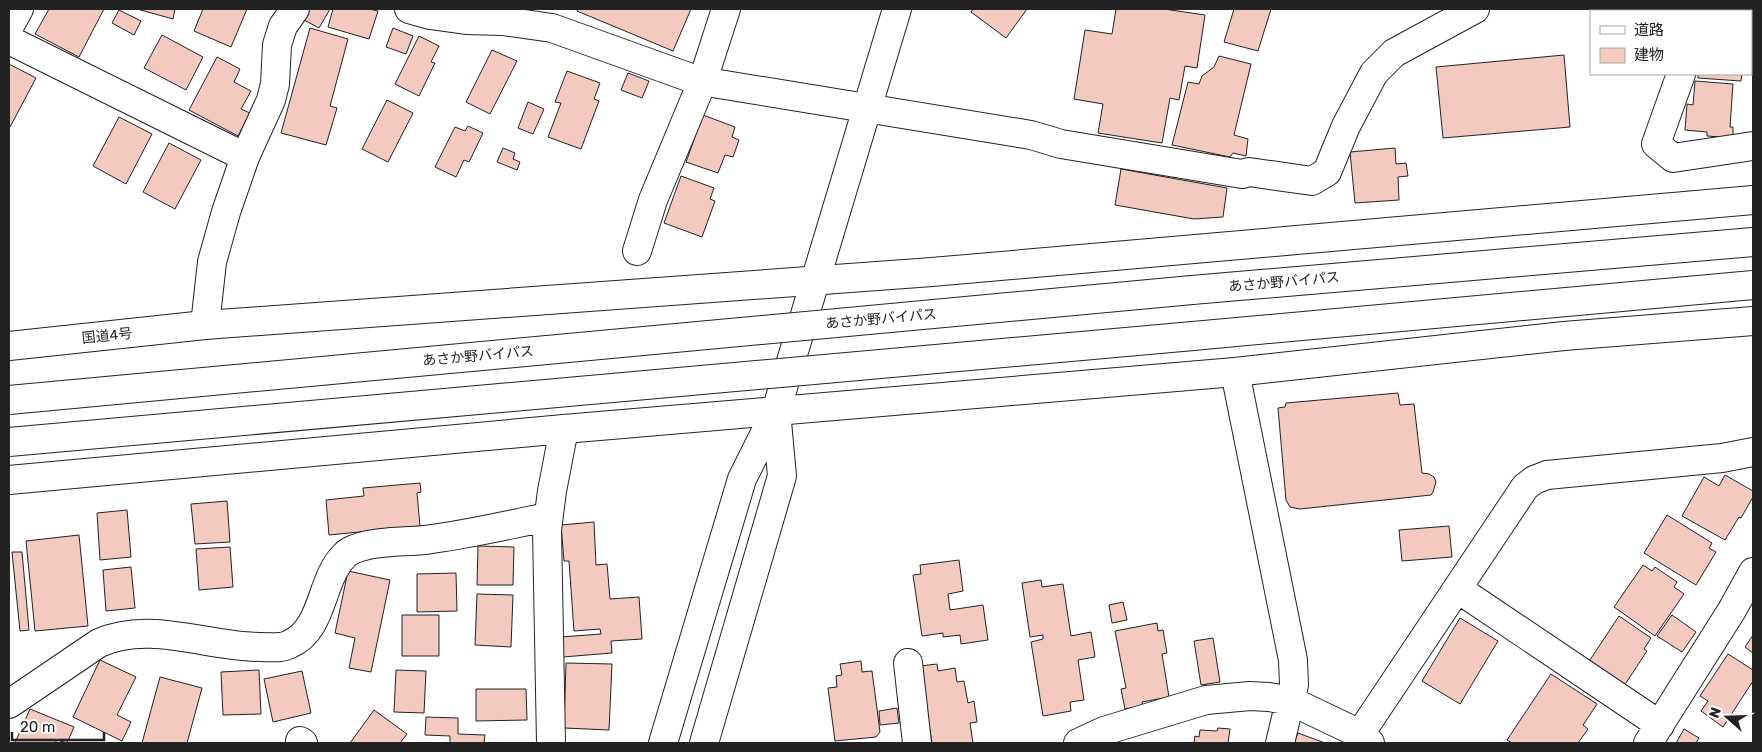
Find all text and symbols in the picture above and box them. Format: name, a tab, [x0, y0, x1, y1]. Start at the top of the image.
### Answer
legend	[1590, 10, 1752, 75]
text: 道路	[1634, 21, 1664, 39]
text: 建物	[1634, 46, 1664, 64]
street label: あさか野バイパス	[1228, 269, 1340, 295]
street label: あさか野バイパス	[825, 306, 937, 332]
street label: 国道4号	[81, 325, 133, 347]
street label: あさか野バイパス	[422, 343, 534, 369]
north arrow	[1702, 692, 1752, 742]
text: N	[1706, 705, 1725, 720]
scale bar	[12, 710, 105, 742]
text: 20 m	[20, 718, 55, 736]

